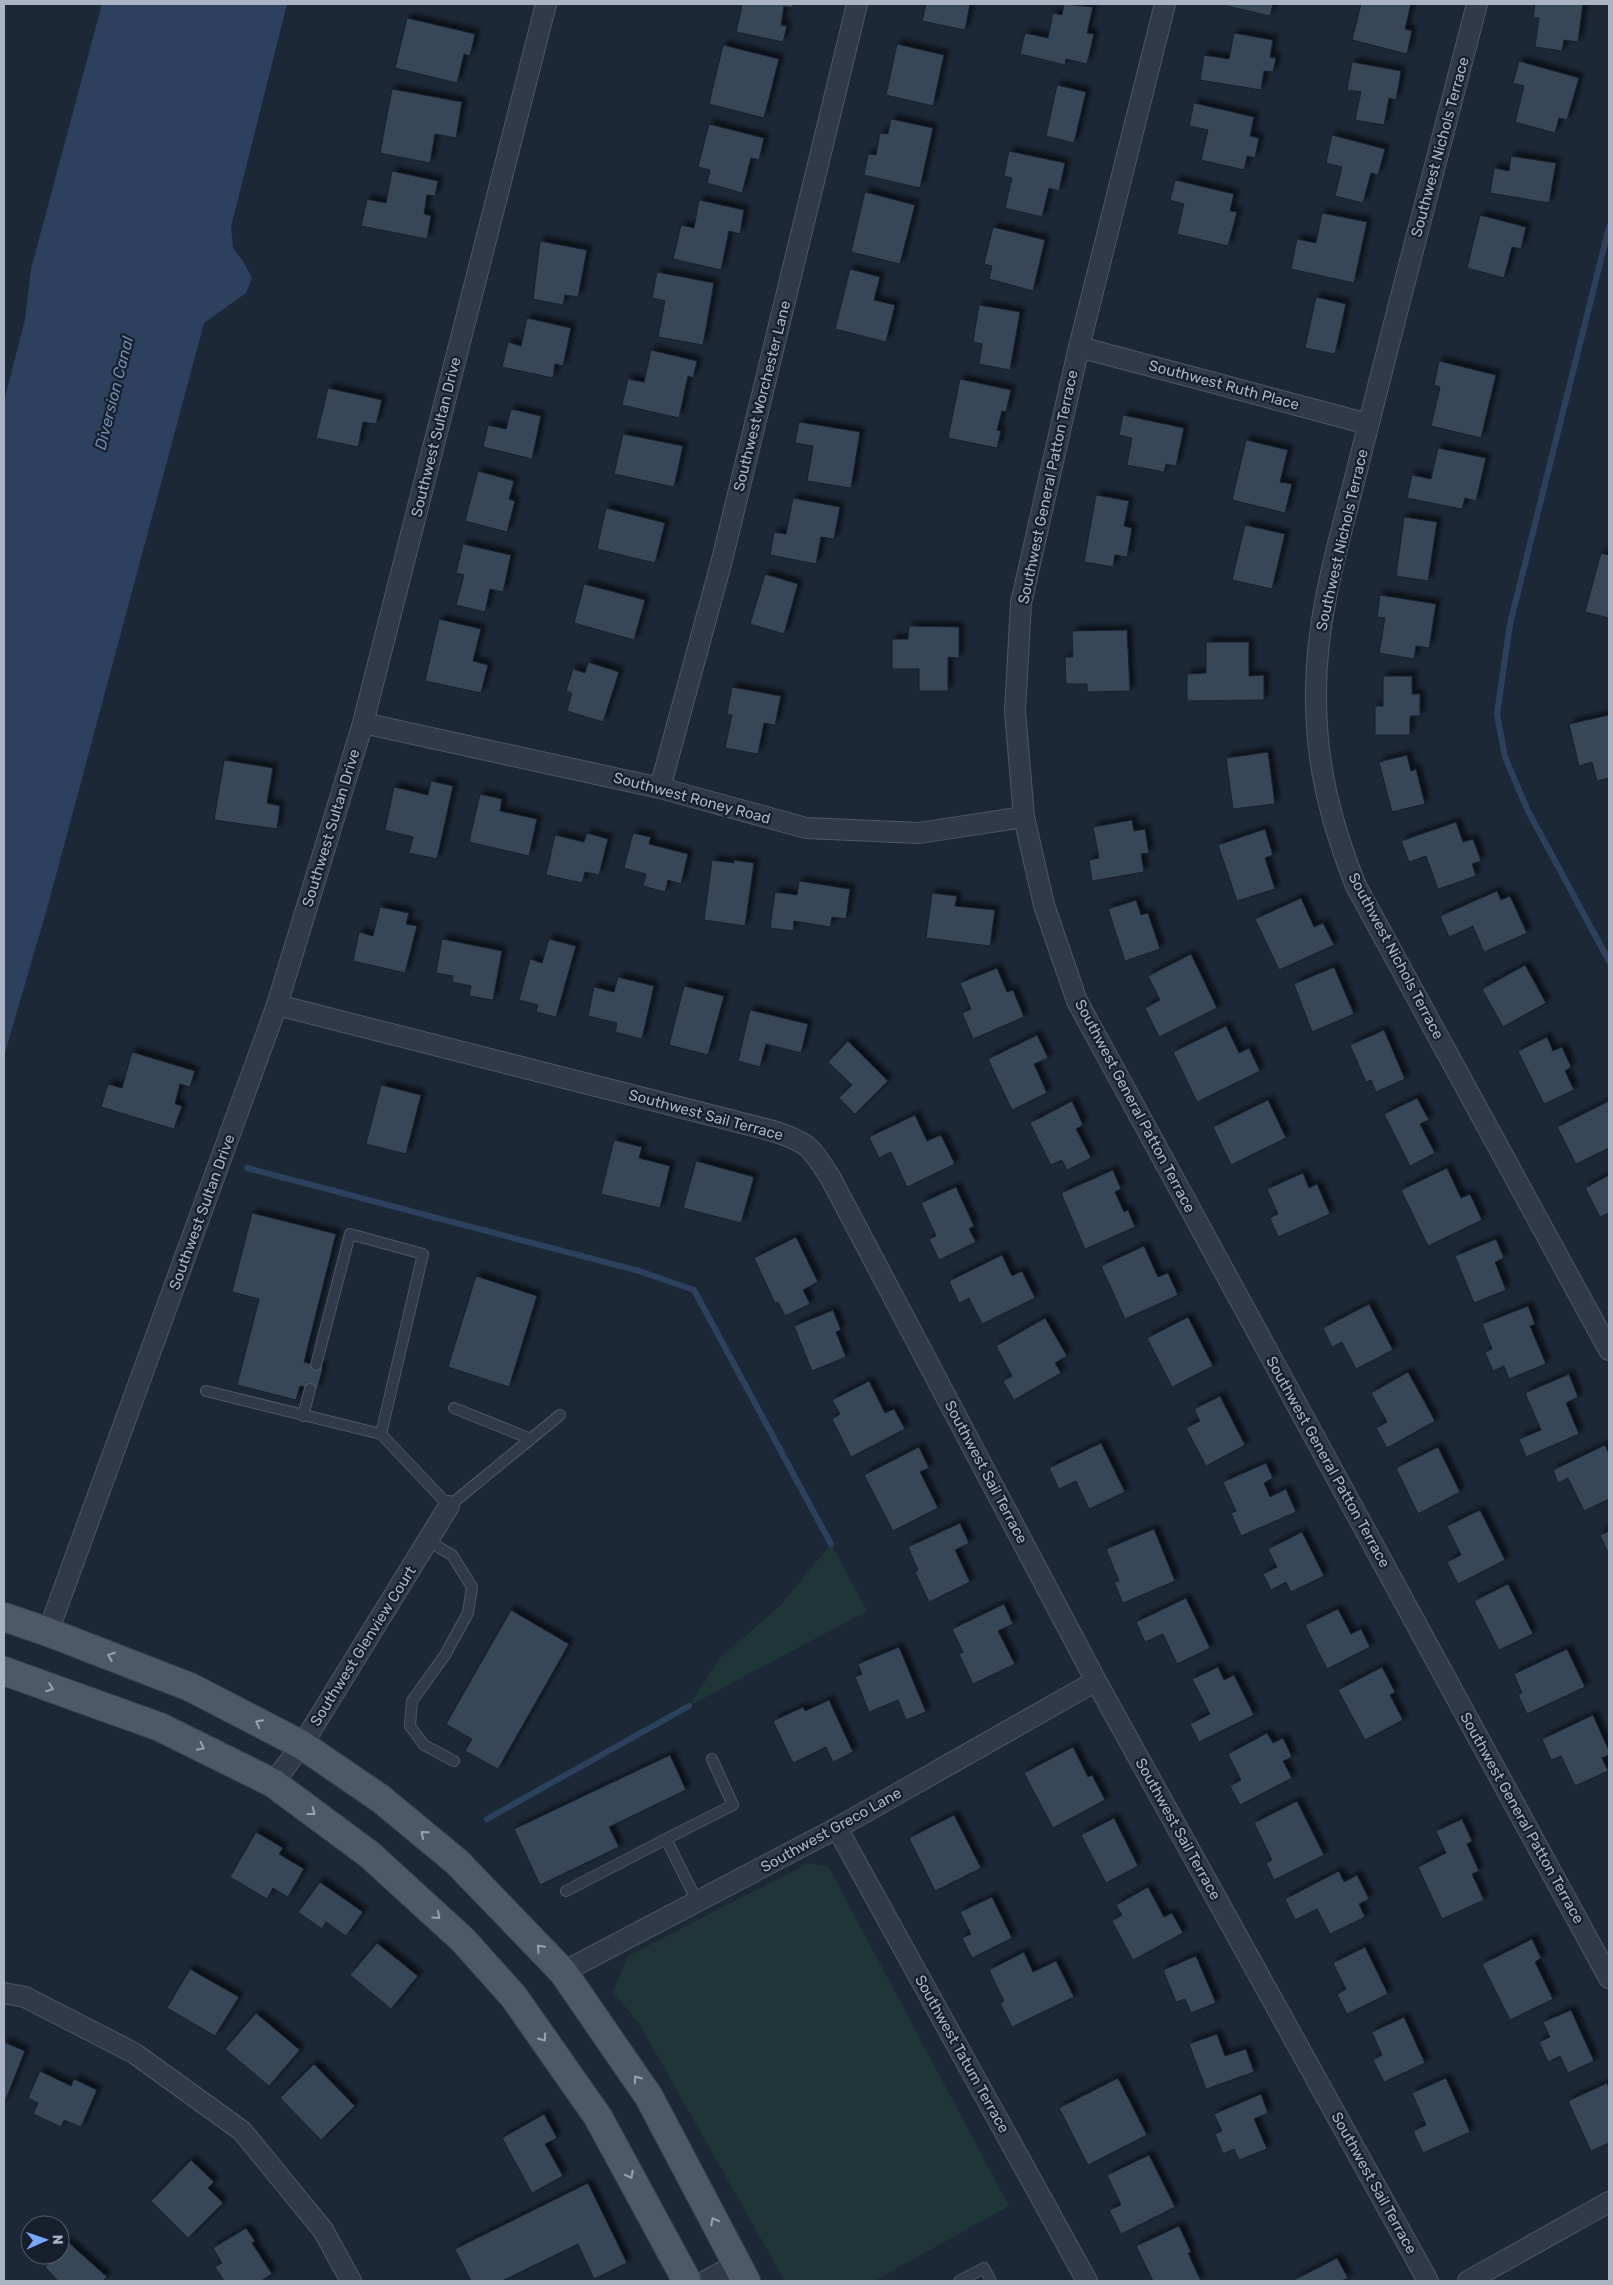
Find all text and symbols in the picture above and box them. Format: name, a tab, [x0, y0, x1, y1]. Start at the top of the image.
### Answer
street label: Southwest Nichols Terrace	[1407, 55, 1473, 239]
street label: Southwest Worchester Lane	[730, 299, 794, 493]
water label: Diversion Canal	[91, 333, 138, 452]
street label: Southwest Sultan Drive	[407, 355, 465, 519]
street label: Southwest Ruth Place	[1147, 356, 1301, 414]
street label: Southwest General Patton Terrace	[1014, 368, 1082, 606]
street label: Southwest Nichols Terrace	[1312, 447, 1372, 633]
street label: Southwest Sultan Drive	[298, 747, 364, 909]
street label: Southwest Roney Road	[611, 768, 773, 828]
street label: Southwest Nichols Terrace	[1344, 870, 1448, 1042]
street label: Southwest General Patton Terrace	[1071, 996, 1199, 1216]
street label: Southwest Sail Terrace	[627, 1086, 785, 1144]
street label: Southwest Sultan Drive	[165, 1132, 239, 1292]
street label: Southwest General Patton Terrace	[1262, 1353, 1394, 1571]
street label: Southwest Sail Terrace	[941, 1397, 1031, 1547]
street label: Southwest Glenview Court	[306, 1563, 420, 1729]
one-way arrow	[107, 1652, 115, 1662]
one-way arrow	[45, 1682, 53, 1692]
street label: Southwest General Patton Terrace	[1456, 1709, 1588, 1927]
one-way arrow	[255, 1719, 264, 1729]
one-way arrow	[195, 1741, 204, 1751]
street label: Southwest Sail Terrace	[1132, 1755, 1224, 1903]
street label: Southwest Greco Lane	[757, 1784, 905, 1876]
one-way arrow	[306, 1807, 315, 1815]
one-way arrow	[421, 1832, 430, 1840]
one-way arrow	[431, 1910, 440, 1919]
one-way arrow	[537, 1945, 546, 1954]
street label: Southwest Tatum Terrace	[911, 1972, 1013, 2136]
one-way arrow	[537, 2033, 546, 2042]
one-way arrow	[634, 2075, 643, 2084]
street label: Southwest Sail Terrace	[1328, 2109, 1420, 2257]
one-way arrow	[624, 2170, 634, 2179]
north arrow	[20, 2215, 70, 2265]
one-way arrow	[710, 2217, 720, 2226]
text: N	[49, 2234, 66, 2245]

